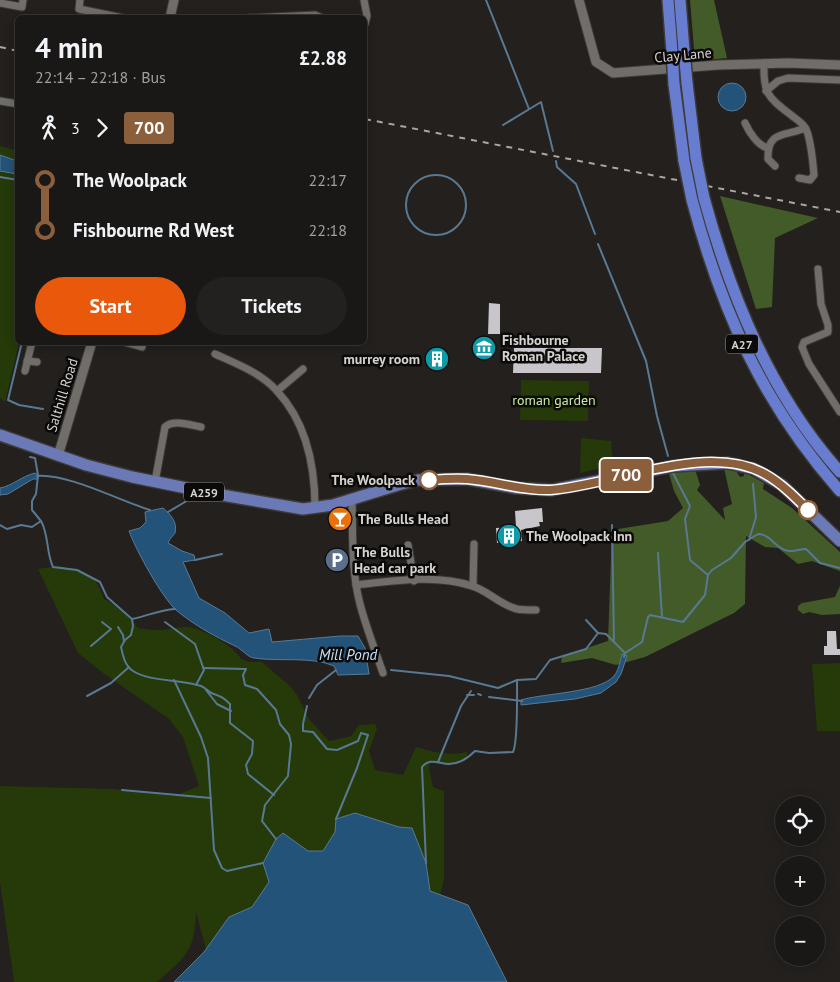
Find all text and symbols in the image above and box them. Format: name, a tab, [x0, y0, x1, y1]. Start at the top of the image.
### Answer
text: 4 min	[35, 29, 103, 66]
street label: Clay Lane	[654, 44, 712, 66]
text: £2.88	[299, 46, 347, 70]
text: 22:14 – 22:18 · Bus	[35, 67, 166, 87]
icon: walk	[35, 114, 63, 142]
icon: forward	[88, 114, 116, 142]
text: 700	[134, 116, 164, 139]
text: 3	[71, 118, 80, 138]
text: The Woolpack	[73, 168, 187, 192]
text: 22:17	[309, 170, 347, 190]
text: Fishbourne Rd West	[73, 218, 234, 242]
text: 22:18	[309, 220, 347, 240]
button: Start	[35, 277, 186, 335]
button: Tickets	[196, 277, 347, 335]
place label: Fishbourne Roman Palace	[502, 331, 585, 365]
road number: A27	[726, 334, 758, 354]
museum icon: Fishbourne Roman Palace	[471, 335, 497, 361]
building icon: murrey room	[424, 346, 450, 372]
place label: murrey room	[344, 350, 420, 368]
street label: Salthill Road	[42, 356, 82, 434]
park label: roman garden	[512, 391, 596, 409]
line badge: 700	[597, 459, 655, 491]
text: 700	[611, 463, 641, 486]
marker: The Woolpack	[419, 470, 439, 490]
place label: The Woolpack	[331, 471, 415, 489]
road number: A259	[184, 482, 224, 502]
unlabelled marker	[798, 500, 818, 520]
bar icon: The Bulls Head	[327, 506, 353, 532]
place label: The Bulls Head	[358, 510, 448, 528]
building icon: The Woolpack Inn	[496, 523, 522, 549]
place label: The Woolpack Inn	[526, 527, 632, 545]
place label: The Bulls Head car park	[354, 543, 436, 577]
parking icon: The Bulls Head car park	[324, 547, 350, 573]
water label: Mill Pond	[319, 645, 377, 664]
map controls	[775, 796, 825, 966]
button: locate	[775, 796, 825, 846]
button: +	[775, 856, 825, 906]
button: −	[775, 916, 825, 966]

